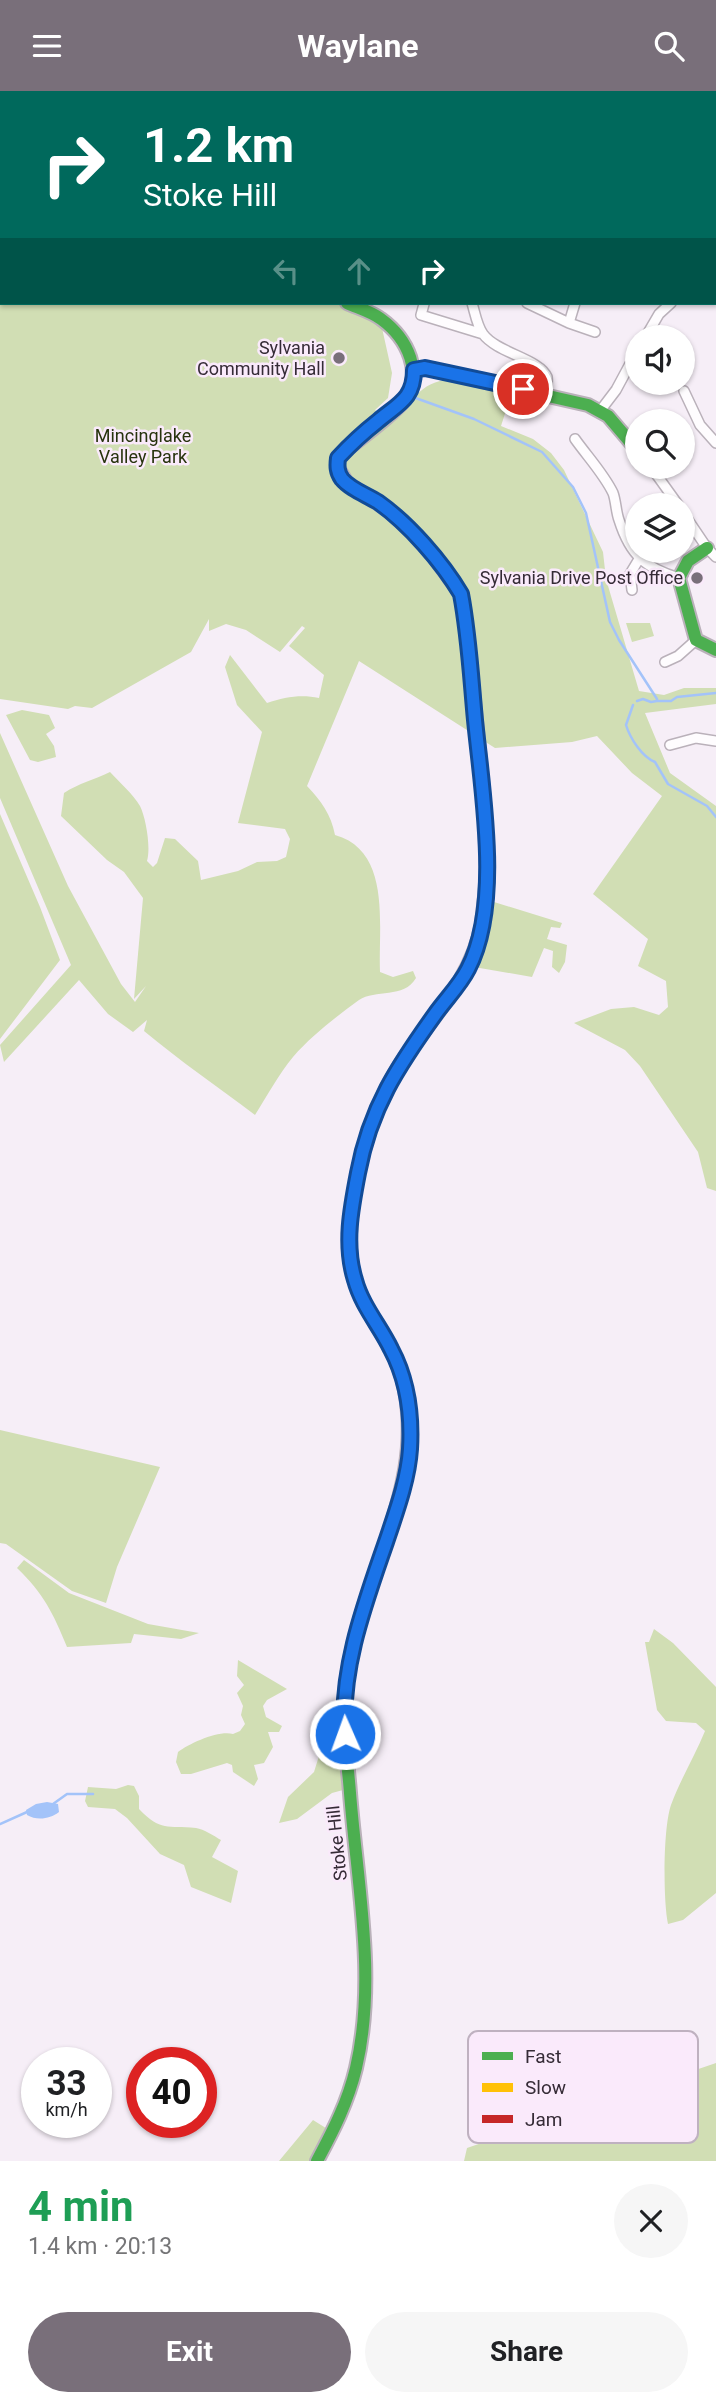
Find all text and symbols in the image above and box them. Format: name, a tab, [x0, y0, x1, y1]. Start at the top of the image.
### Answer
icon: menu	[28, 27, 66, 65]
text: Waylane	[297, 27, 419, 65]
icon: search	[650, 27, 688, 65]
text: 1.2 km	[143, 117, 294, 174]
icon: right	[28, 119, 119, 210]
text: Stoke Hill	[143, 176, 277, 214]
icon: left	[267, 252, 305, 290]
icon: ahead	[340, 252, 378, 290]
icon: right	[413, 252, 451, 290]
map controls	[625, 325, 695, 563]
button: sound	[625, 325, 695, 395]
place label: Sylvania Community Hall	[197, 337, 325, 379]
marker: Sylvania Community Hall	[331, 350, 347, 366]
pin	[493, 359, 553, 419]
icon: arrive	[504, 370, 542, 408]
button: search	[625, 409, 695, 479]
park label: Mincinglake Valley Park	[95, 425, 191, 467]
button: layers	[625, 493, 695, 563]
place label: Sylvania Drive Post Office	[480, 567, 683, 588]
marker: Sylvania Drive Post Office	[689, 570, 705, 586]
position arrow	[308, 1697, 382, 1771]
street label: Stoke Hill	[322, 1804, 351, 1882]
legend	[468, 2031, 698, 2143]
text: Fast	[525, 2045, 562, 2068]
speed limit sign: 40	[126, 2047, 217, 2138]
text: 33	[46, 2063, 87, 2104]
text: Slow	[525, 2076, 566, 2099]
text: km/h	[45, 2099, 88, 2120]
text: Jam	[525, 2108, 562, 2131]
text: 4 min	[28, 2182, 134, 2231]
button: close	[614, 2184, 688, 2258]
text: 1.4 km · 20:13	[28, 2233, 172, 2260]
button: Exit	[28, 2312, 351, 2392]
button: Share	[365, 2312, 688, 2392]

